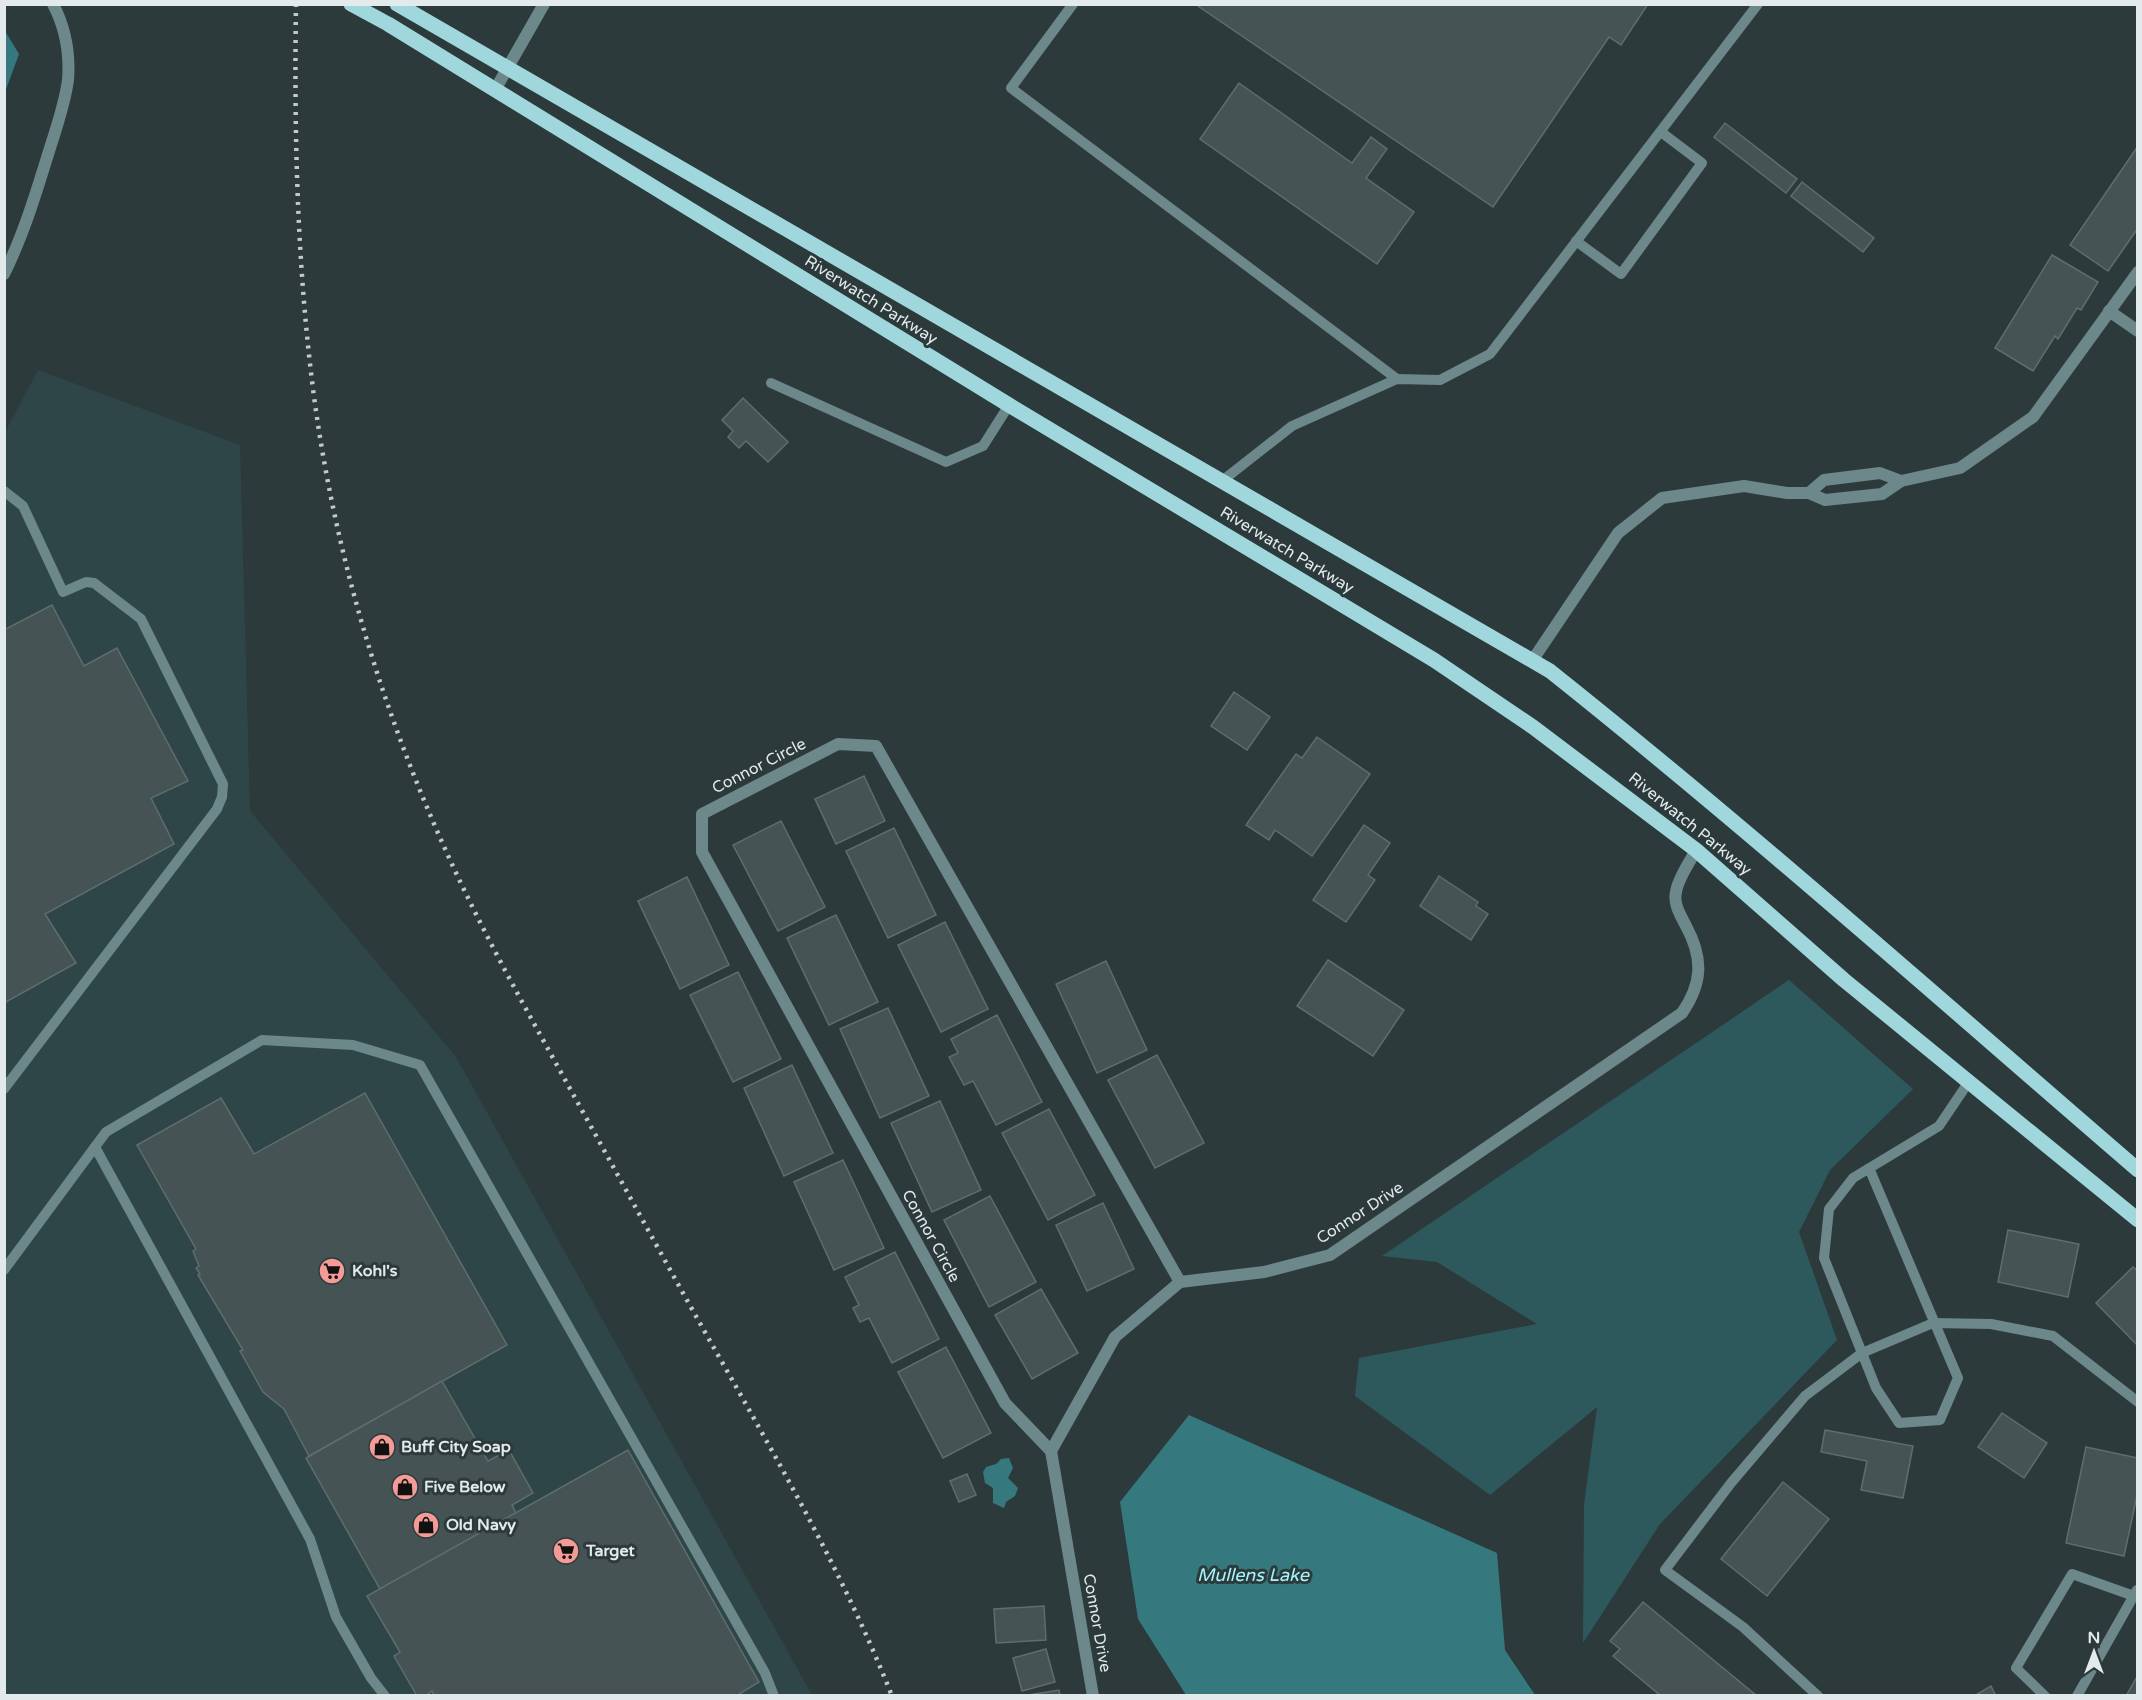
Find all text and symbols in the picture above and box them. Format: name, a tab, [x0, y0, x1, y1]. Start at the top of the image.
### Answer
street label: Riverwatch Parkway	[801, 251, 941, 349]
street label: Riverwatch Parkway	[1216, 502, 1358, 598]
street label: Connor Circle	[709, 734, 809, 798]
street label: Riverwatch Parkway	[1624, 768, 1756, 880]
street label: Connor Drive	[1313, 1178, 1407, 1248]
street label: Connor Circle	[897, 1186, 965, 1286]
supermarket icon: Kohl's	[317, 1256, 347, 1286]
place label: Kohl's	[352, 1261, 398, 1281]
shop icon: Buff City Soap	[367, 1432, 397, 1462]
place label: Buff City Soap	[401, 1437, 511, 1457]
shop icon: Five Below	[390, 1472, 420, 1502]
place label: Five Below	[424, 1477, 506, 1497]
shop icon: Old Navy	[411, 1510, 441, 1540]
place label: Old Navy	[446, 1515, 516, 1535]
supermarket icon: Target	[551, 1536, 581, 1566]
place label: Target	[585, 1541, 635, 1561]
water label: Mullens Lake	[1197, 1564, 1310, 1586]
street label: Connor Drive	[1079, 1572, 1115, 1674]
north arrow	[2064, 1622, 2124, 1682]
text: N	[2088, 1628, 2100, 1648]

